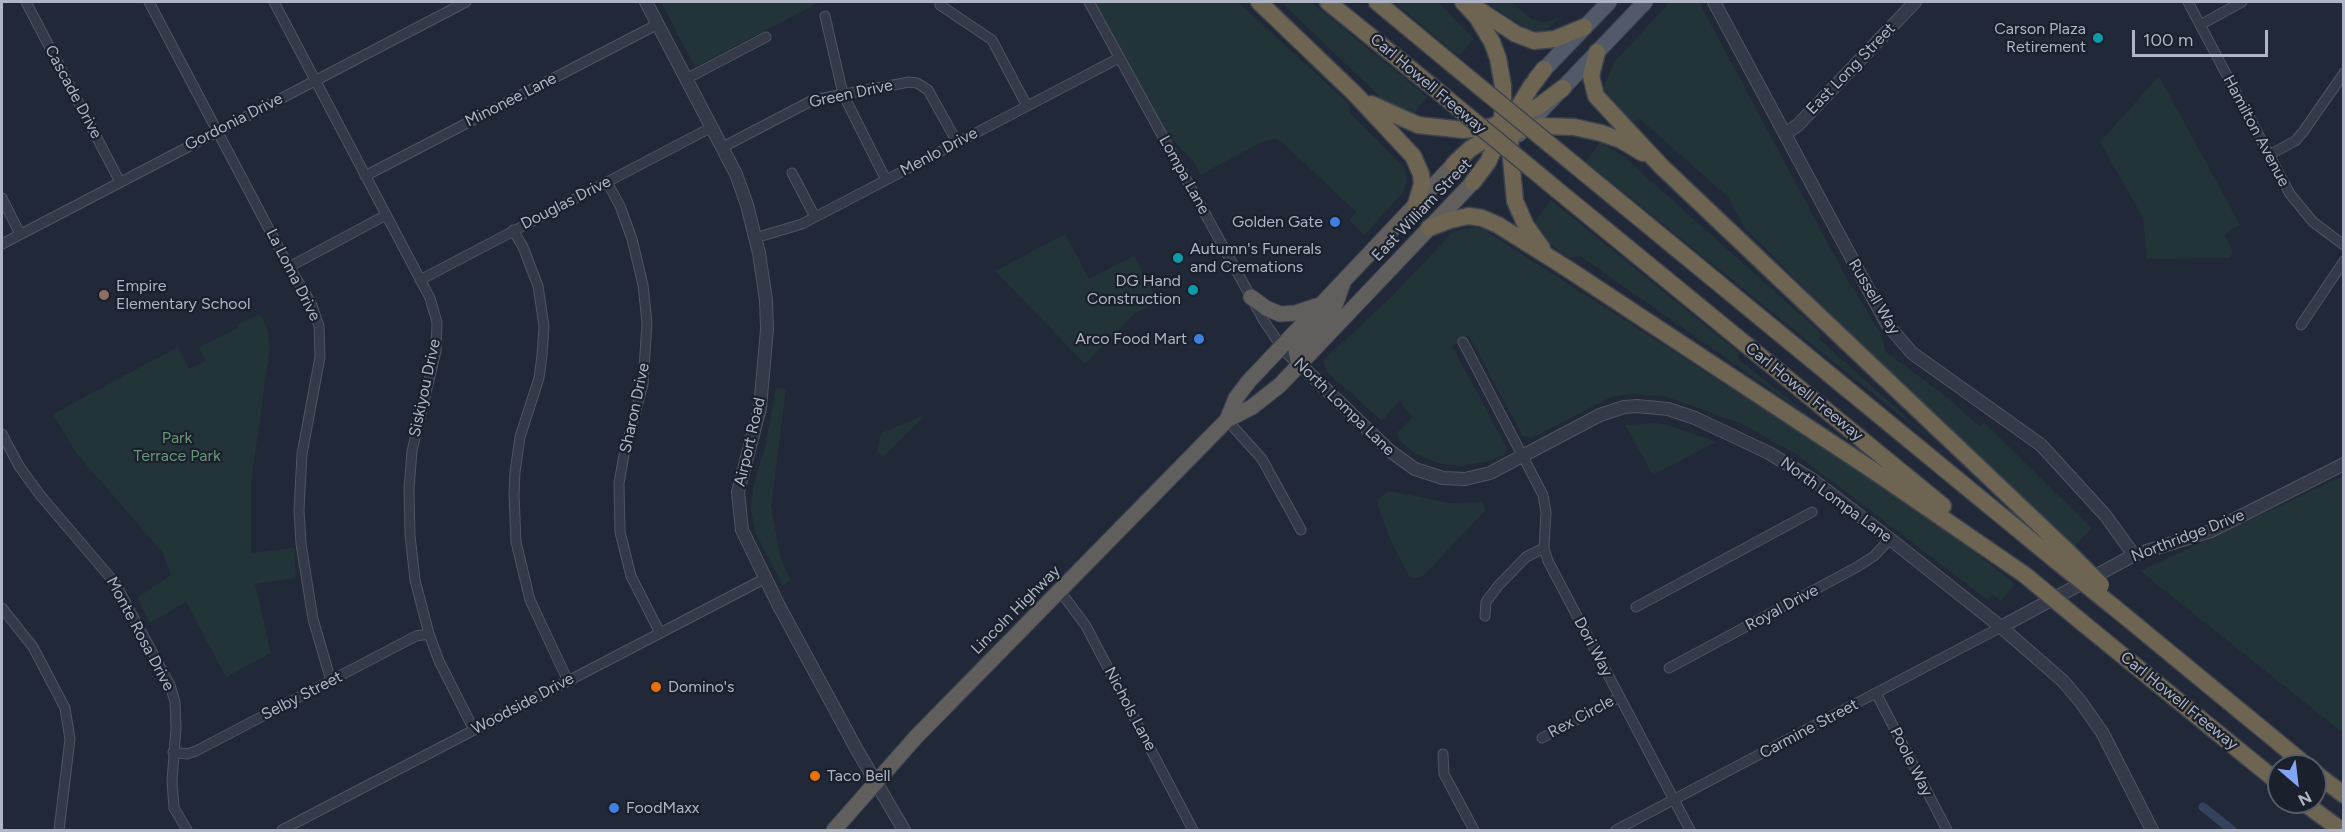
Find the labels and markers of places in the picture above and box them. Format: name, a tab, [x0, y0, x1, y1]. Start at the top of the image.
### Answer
place label: Carson Plaza Retirement	[1994, 19, 2086, 57]
marker: Carson Plaza Retirement	[2091, 31, 2105, 45]
place label: Golden Gate	[1232, 212, 1323, 232]
marker: Golden Gate	[1328, 215, 1342, 229]
place label: Autumn's Funerals and Cremations	[1190, 239, 1322, 277]
marker: Autumn's Funerals and Cremations	[1171, 251, 1185, 265]
place label: DG Hand Construction	[1087, 271, 1181, 309]
place label: Empire Elementary School	[116, 276, 250, 314]
marker: DG Hand Construction	[1186, 283, 1200, 297]
marker: Empire Elementary School	[97, 288, 111, 302]
place label: Arco Food Mart	[1075, 329, 1187, 349]
marker: Arco Food Mart	[1192, 332, 1206, 346]
place label: Domino's	[668, 677, 734, 697]
marker: Domino's	[649, 680, 663, 694]
place label: Taco Bell	[827, 766, 890, 786]
marker: Taco Bell	[808, 769, 822, 783]
place label: FoodMaxx	[626, 798, 699, 818]
marker: FoodMaxx	[607, 801, 621, 815]

